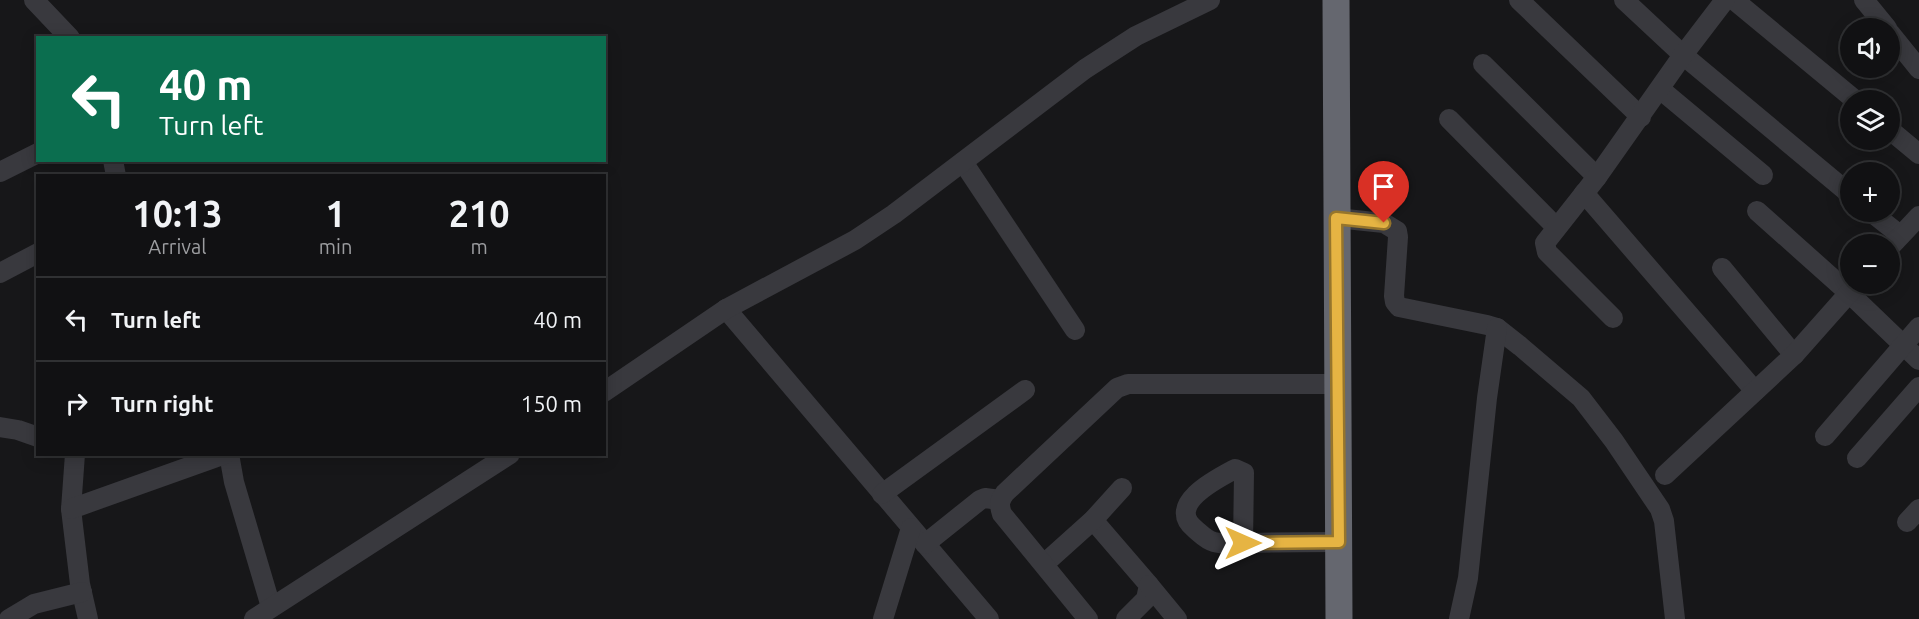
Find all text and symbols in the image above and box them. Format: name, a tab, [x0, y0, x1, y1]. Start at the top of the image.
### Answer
map controls	[1840, 18, 1900, 294]
button: sound	[1840, 18, 1900, 78]
icon: left	[60, 60, 138, 138]
text: 40 m	[159, 61, 253, 108]
button: layers	[1840, 90, 1900, 150]
text: Turn left	[159, 110, 263, 140]
pin	[1358, 161, 1409, 223]
button: +	[1840, 162, 1900, 222]
icon: arrive	[1367, 170, 1400, 203]
text: 10:13	[132, 193, 222, 234]
text: 1	[325, 193, 346, 234]
text: 210	[449, 193, 510, 234]
button: −	[1840, 234, 1900, 294]
text: Arrival	[148, 235, 207, 258]
text: min	[319, 235, 352, 258]
text: m	[471, 235, 488, 258]
icon: left	[60, 303, 93, 336]
text: Turn left	[111, 307, 201, 332]
text: 40 m	[533, 307, 582, 332]
icon: right	[60, 387, 93, 420]
text: Turn right	[111, 391, 213, 416]
text: 150 m	[521, 391, 582, 416]
position arrow	[1211, 511, 1275, 575]

